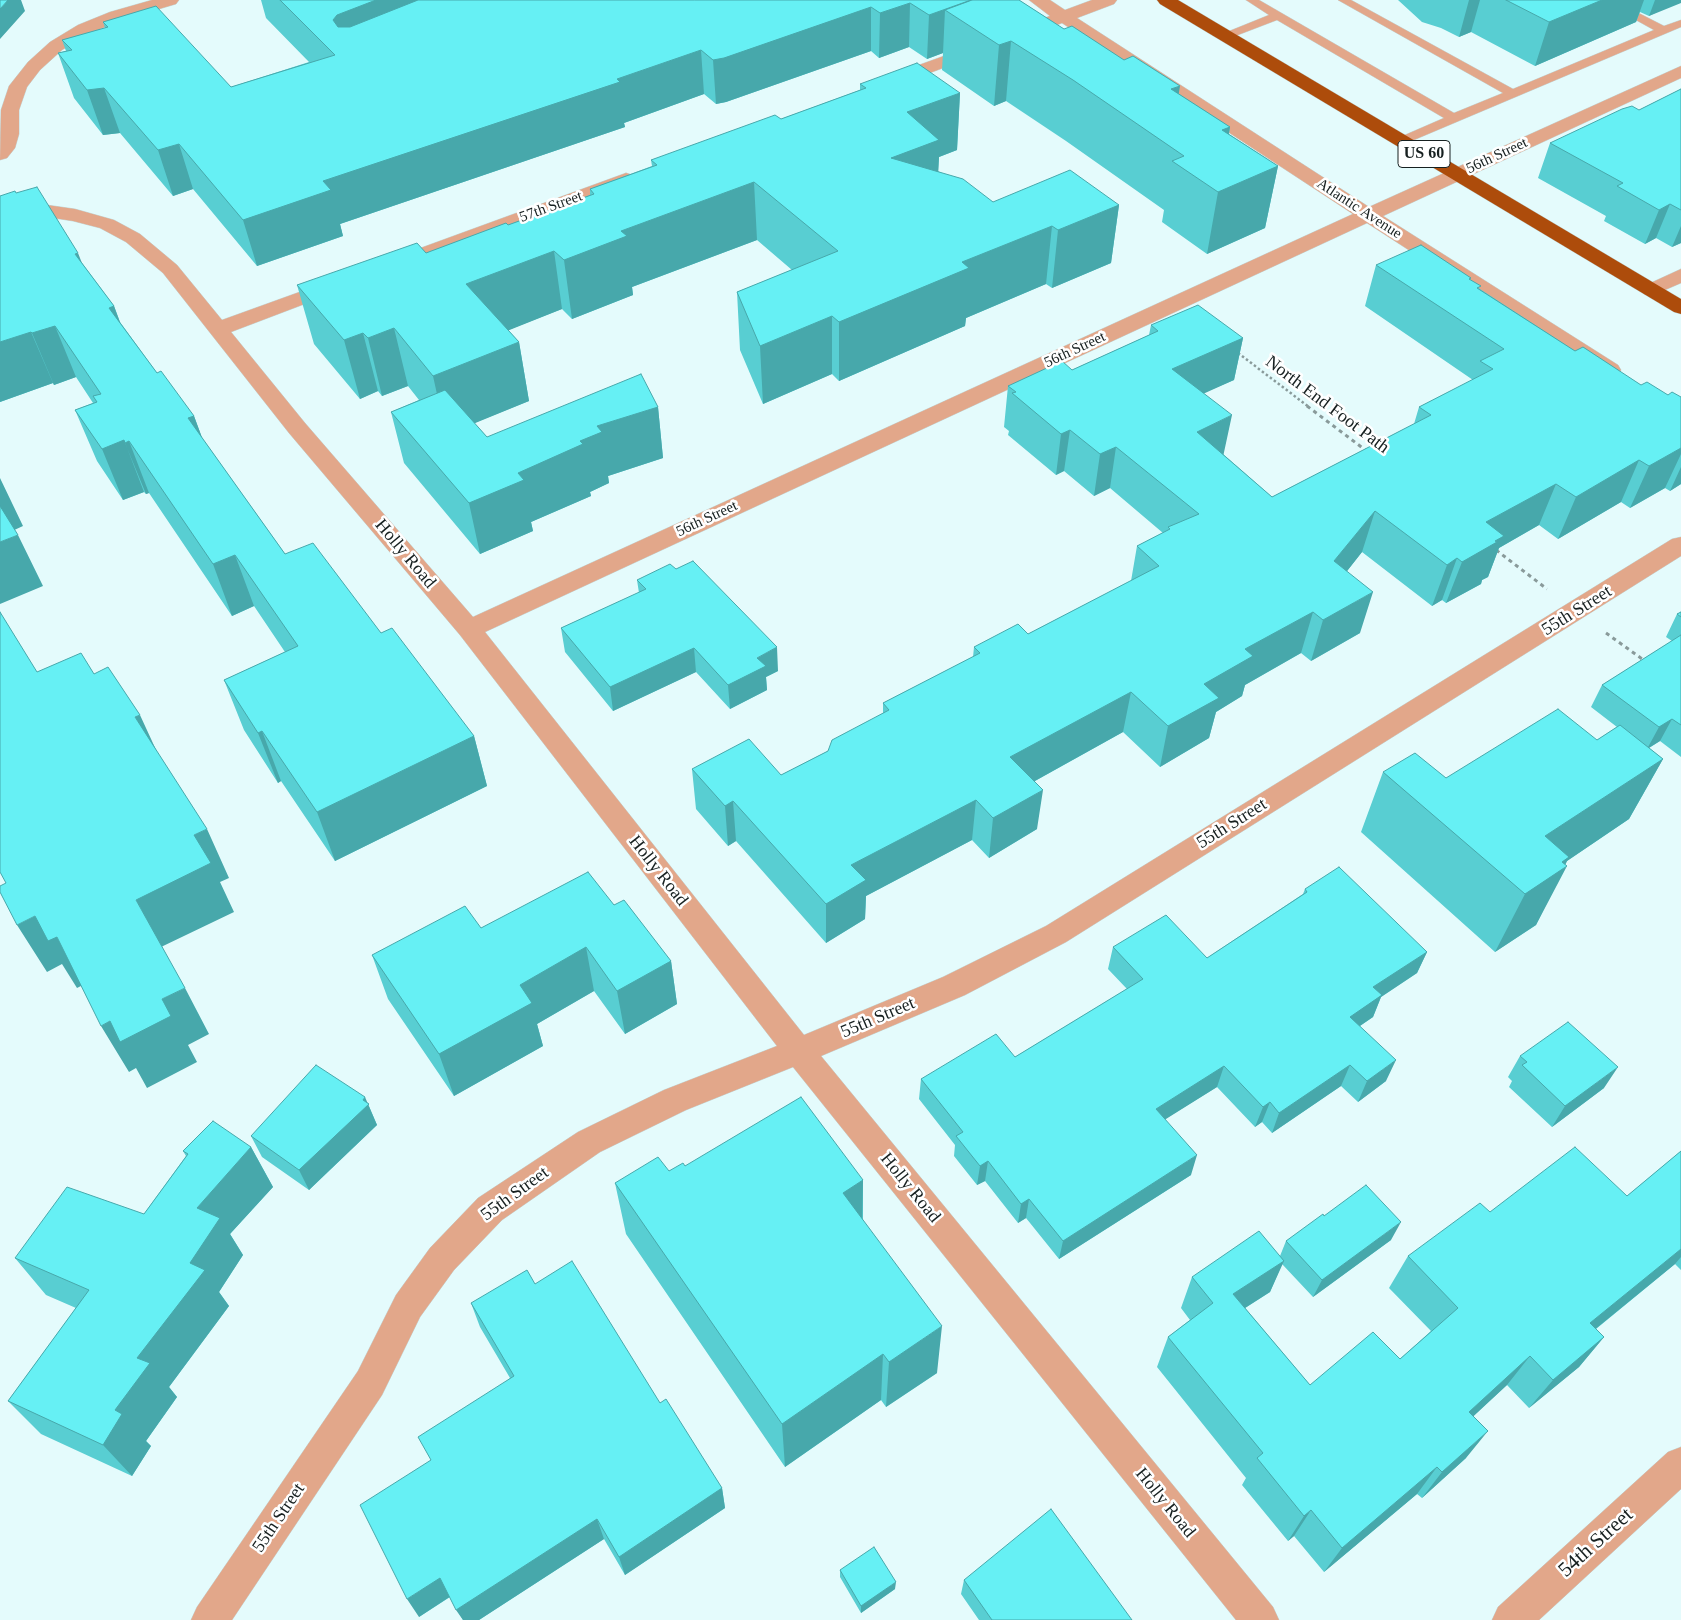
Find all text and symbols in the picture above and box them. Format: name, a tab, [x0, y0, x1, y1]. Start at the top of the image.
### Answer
street label: 56th Street	[1464, 134, 1530, 178]
road number: US 60	[1398, 140, 1450, 168]
street label: Atlantic Avenue	[1313, 175, 1405, 243]
street label: 57th Street	[517, 187, 585, 227]
street label: 56th Street	[1042, 328, 1108, 372]
street label: North End Foot Path	[1261, 351, 1393, 459]
street label: 56th Street	[674, 497, 740, 541]
street label: Holly Road	[370, 515, 440, 593]
street label: 55th Street	[1538, 581, 1616, 641]
street label: 55th Street	[1193, 794, 1271, 854]
street label: Holly Road	[624, 831, 692, 911]
street label: 55th Street	[838, 993, 918, 1043]
street label: Holly Road	[875, 1149, 945, 1227]
street label: 55th Street	[477, 1162, 553, 1226]
street label: Holly Road	[1130, 1464, 1200, 1542]
street label: 55th Street	[248, 1479, 310, 1557]
street label: 54th Street	[1554, 1503, 1638, 1583]

